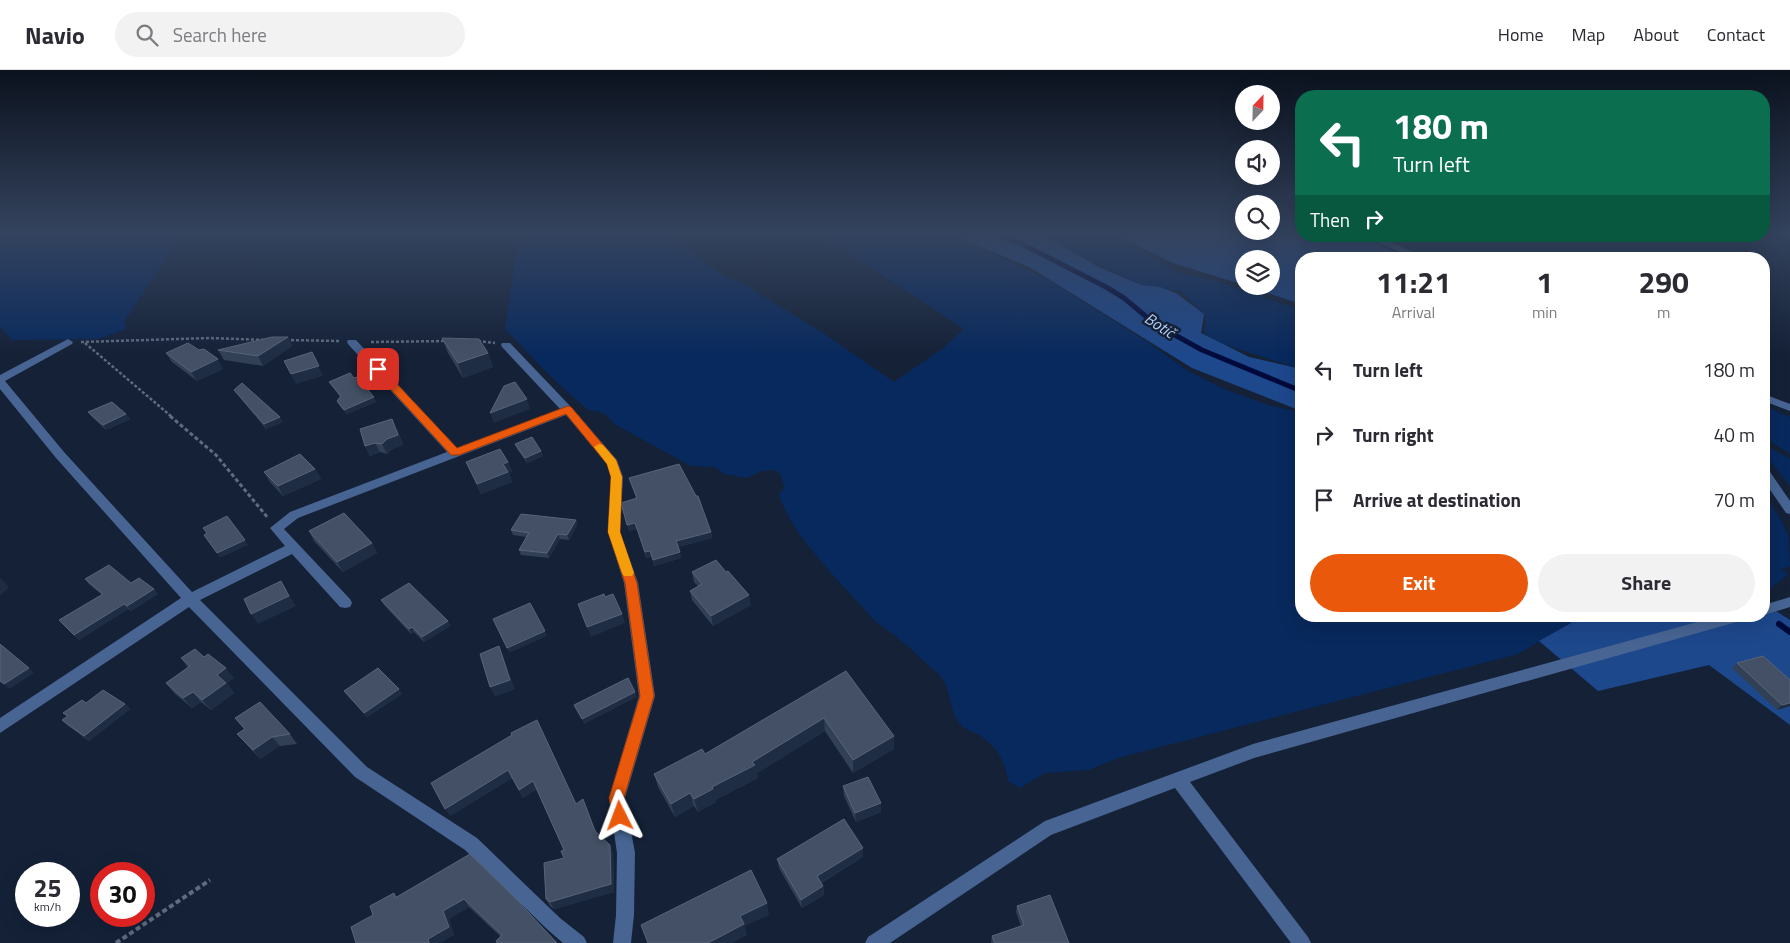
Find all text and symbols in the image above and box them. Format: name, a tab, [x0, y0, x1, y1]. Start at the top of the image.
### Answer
search box	[115, 12, 465, 57]
text: Navio	[25, 17, 85, 53]
text: Search here	[173, 20, 267, 49]
icon: search	[133, 21, 161, 49]
text: Home	[1498, 21, 1544, 48]
text: Map	[1572, 21, 1605, 48]
text: About	[1633, 21, 1679, 48]
text: Contact	[1707, 21, 1765, 48]
north arrow	[1235, 85, 1280, 130]
map controls	[1235, 85, 1280, 295]
text: 180 m	[1393, 99, 1489, 153]
icon: left	[1310, 110, 1375, 175]
button: sound	[1235, 140, 1280, 185]
text: Turn left	[1393, 147, 1470, 181]
button: search	[1235, 195, 1280, 240]
text: Then	[1310, 205, 1350, 234]
icon: right	[1360, 205, 1388, 233]
button: layers	[1235, 250, 1280, 295]
text: 11:21	[1376, 259, 1451, 305]
text: 1	[1536, 259, 1553, 305]
text: 290	[1639, 259, 1689, 305]
text: Arrival	[1392, 300, 1435, 324]
text: min	[1532, 300, 1557, 324]
text: m	[1657, 300, 1670, 324]
water label: Botič	[1140, 306, 1182, 345]
pin	[357, 348, 399, 390]
icon: arrive	[364, 355, 392, 383]
text: Turn left	[1353, 355, 1423, 384]
text: 180 m	[1703, 355, 1755, 384]
icon: left	[1310, 356, 1338, 384]
text: Turn right	[1353, 420, 1434, 449]
text: 40 m	[1714, 420, 1755, 449]
icon: right	[1310, 421, 1338, 449]
text: Arrive at destination	[1353, 485, 1521, 514]
text: 70 m	[1714, 485, 1755, 514]
icon: arrive	[1310, 486, 1338, 514]
button: Exit	[1310, 554, 1528, 612]
button: Share	[1538, 554, 1755, 612]
position arrow	[593, 789, 645, 841]
speed limit sign: 30	[90, 862, 155, 927]
text: 25	[33, 869, 62, 907]
text: km/h	[34, 897, 61, 916]

